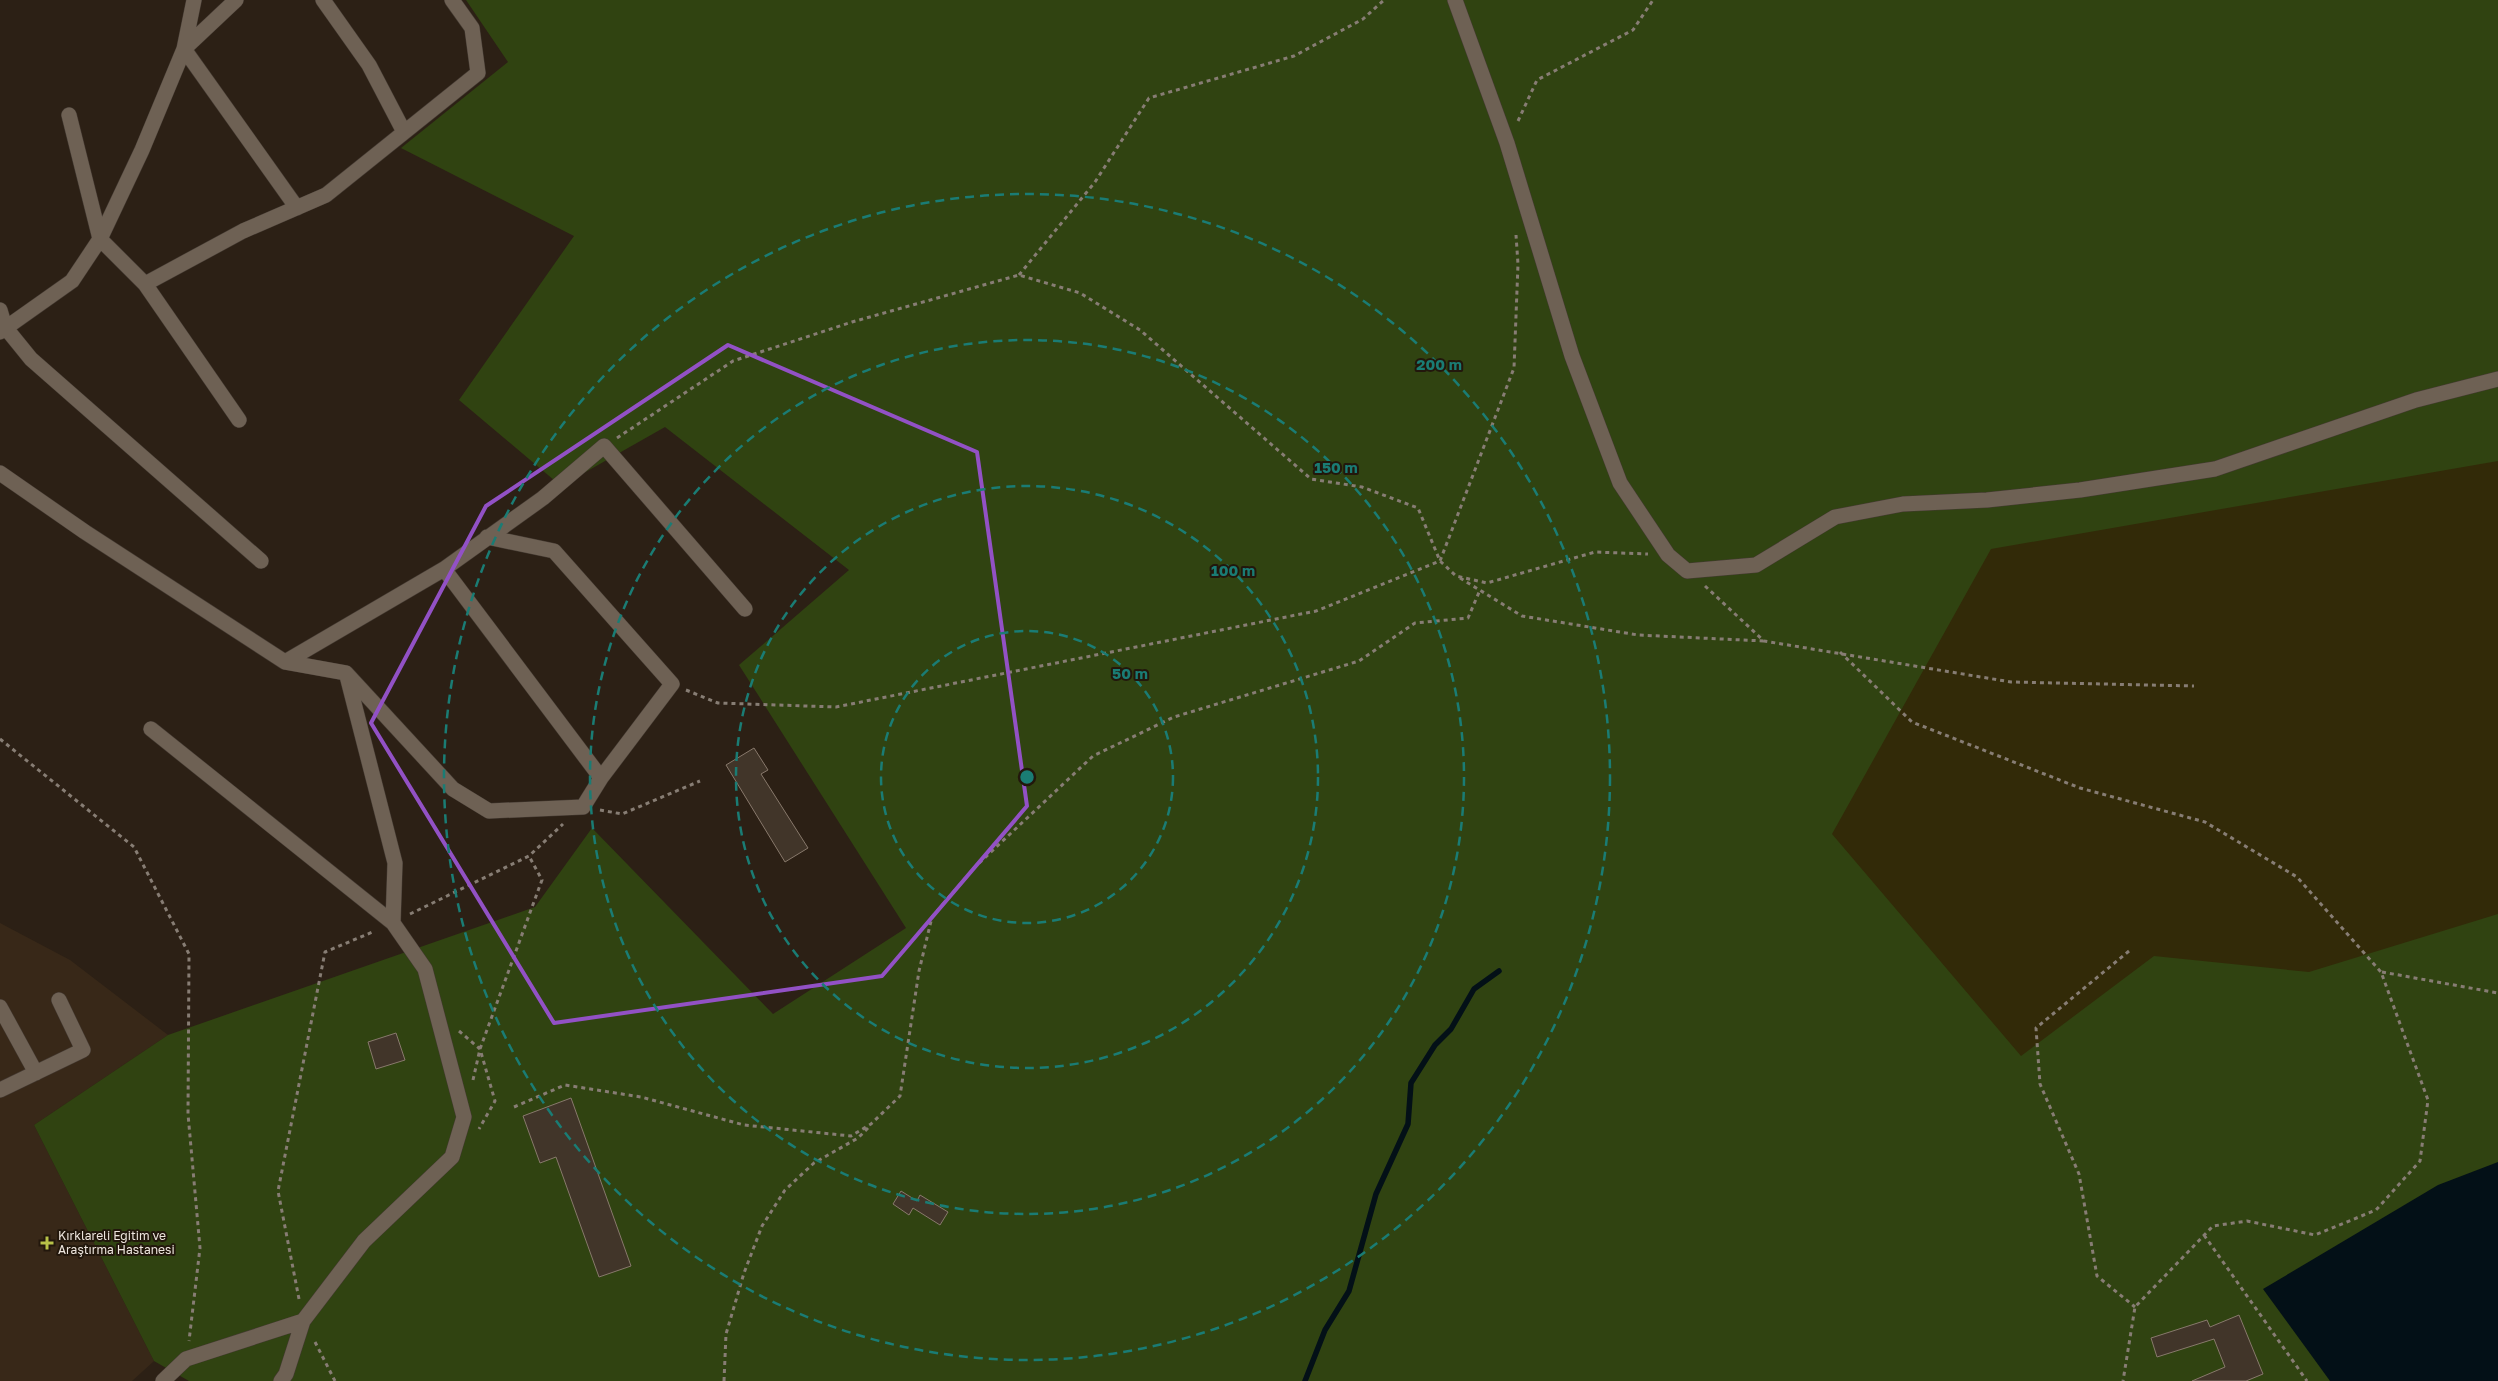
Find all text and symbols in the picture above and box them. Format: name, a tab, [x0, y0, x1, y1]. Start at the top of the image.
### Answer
text: 200 m	[1416, 355, 1462, 373]
text: 150 m	[1314, 458, 1358, 476]
text: 100 m	[1211, 561, 1255, 579]
text: 50 m	[1112, 664, 1148, 682]
centre of rings	[1018, 768, 1036, 786]
place label: Kırklareli Eğitim ve Araştırma Hastanesi	[58, 1228, 175, 1257]
marker: Kırklareli Eğitim ve Araştırma Hastanesi	[40, 1236, 54, 1250]

